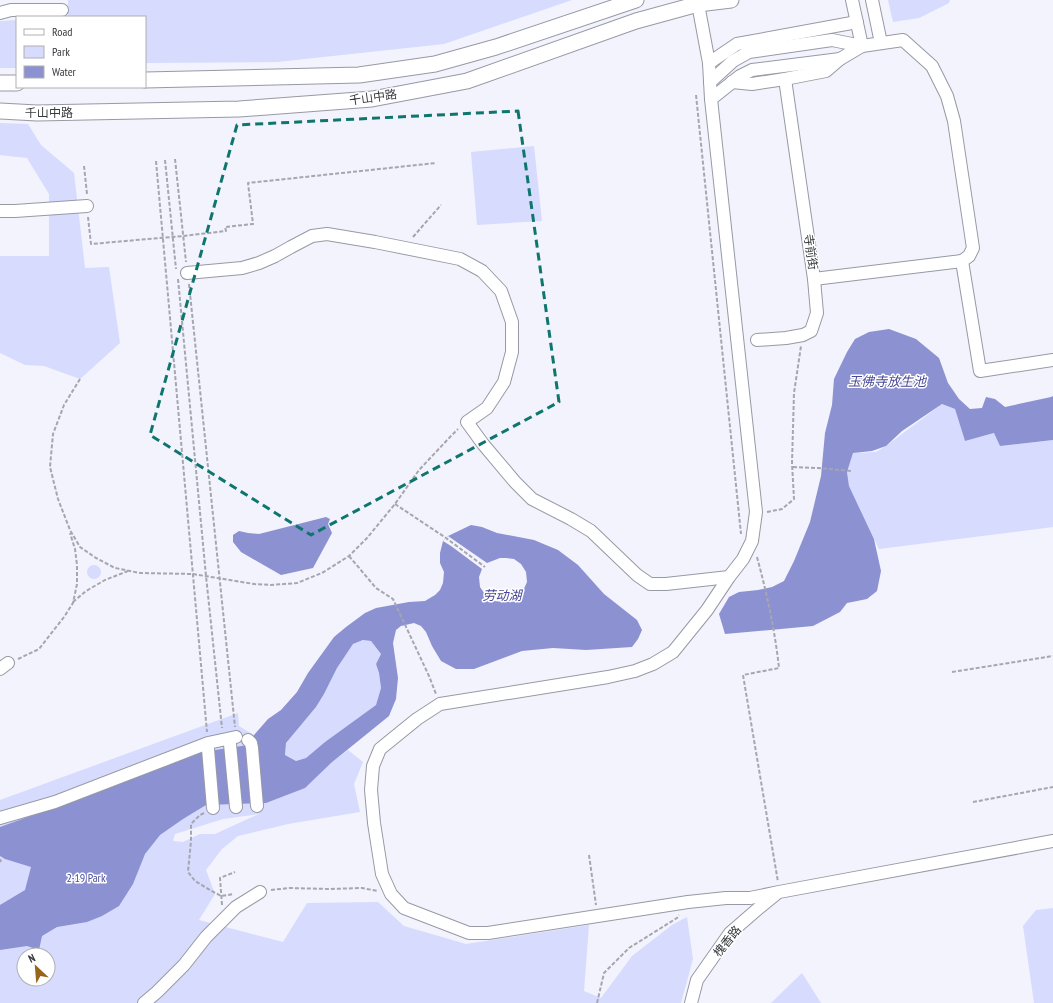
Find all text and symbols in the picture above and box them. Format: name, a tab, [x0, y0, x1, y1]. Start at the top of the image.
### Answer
legend	[16, 16, 146, 88]
text: Road	[52, 24, 72, 39]
text: Park	[52, 44, 70, 59]
text: Water	[52, 64, 77, 79]
street label: 千山中路	[348, 86, 398, 108]
street label: 千山中路	[25, 105, 73, 120]
street label: 寺前街	[801, 233, 821, 271]
water label: 玉佛寺放生池	[848, 373, 928, 390]
water label: 劳动湖	[482, 587, 523, 604]
park label: 2·19 Park	[66, 870, 106, 885]
street label: 槐香路	[710, 922, 744, 960]
north arrow	[16, 947, 56, 987]
text: N	[26, 950, 37, 966]

